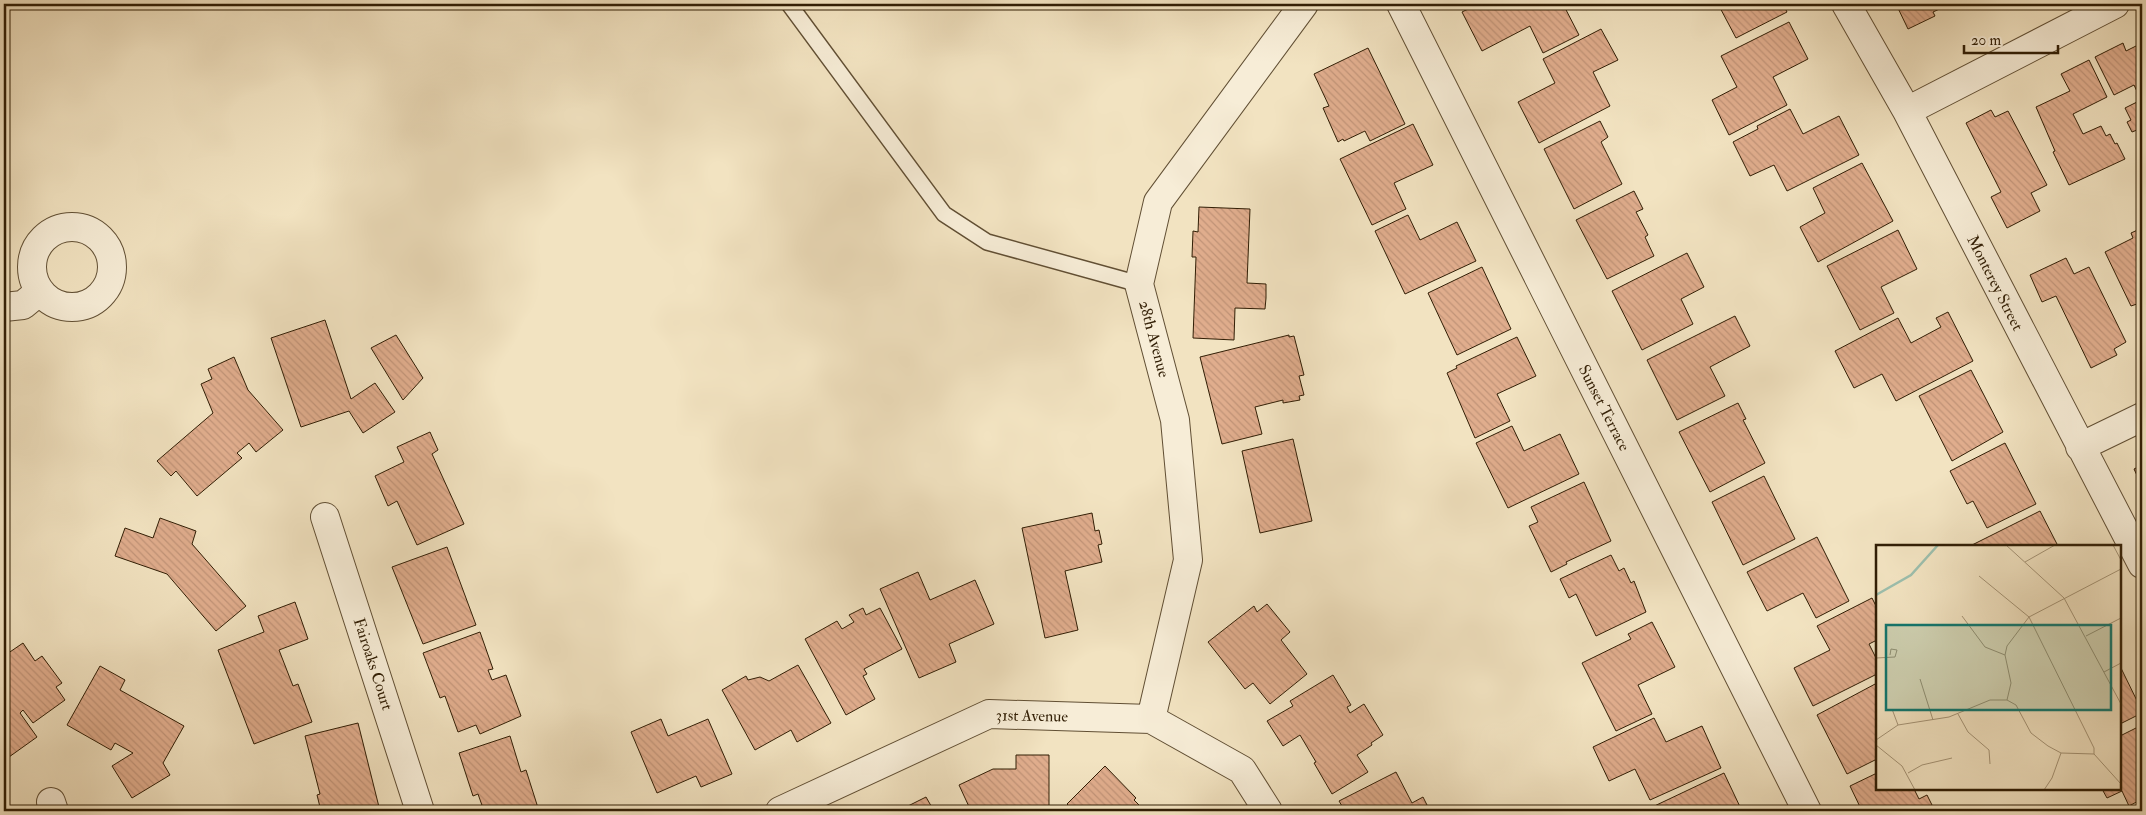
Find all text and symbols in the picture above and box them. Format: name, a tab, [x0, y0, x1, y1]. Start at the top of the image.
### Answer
scale bar	[1964, 22, 2057, 54]
text: 20 m	[1971, 31, 2001, 50]
street label: Monterey Street	[1962, 232, 2028, 334]
street label: 28th Avenue	[1134, 298, 1174, 380]
street label: Sunset Terrace	[1574, 361, 1634, 455]
inset map	[1876, 545, 2121, 790]
street label: Fairoaks Court	[349, 615, 397, 713]
street label: 31st Avenue	[996, 705, 1069, 727]

